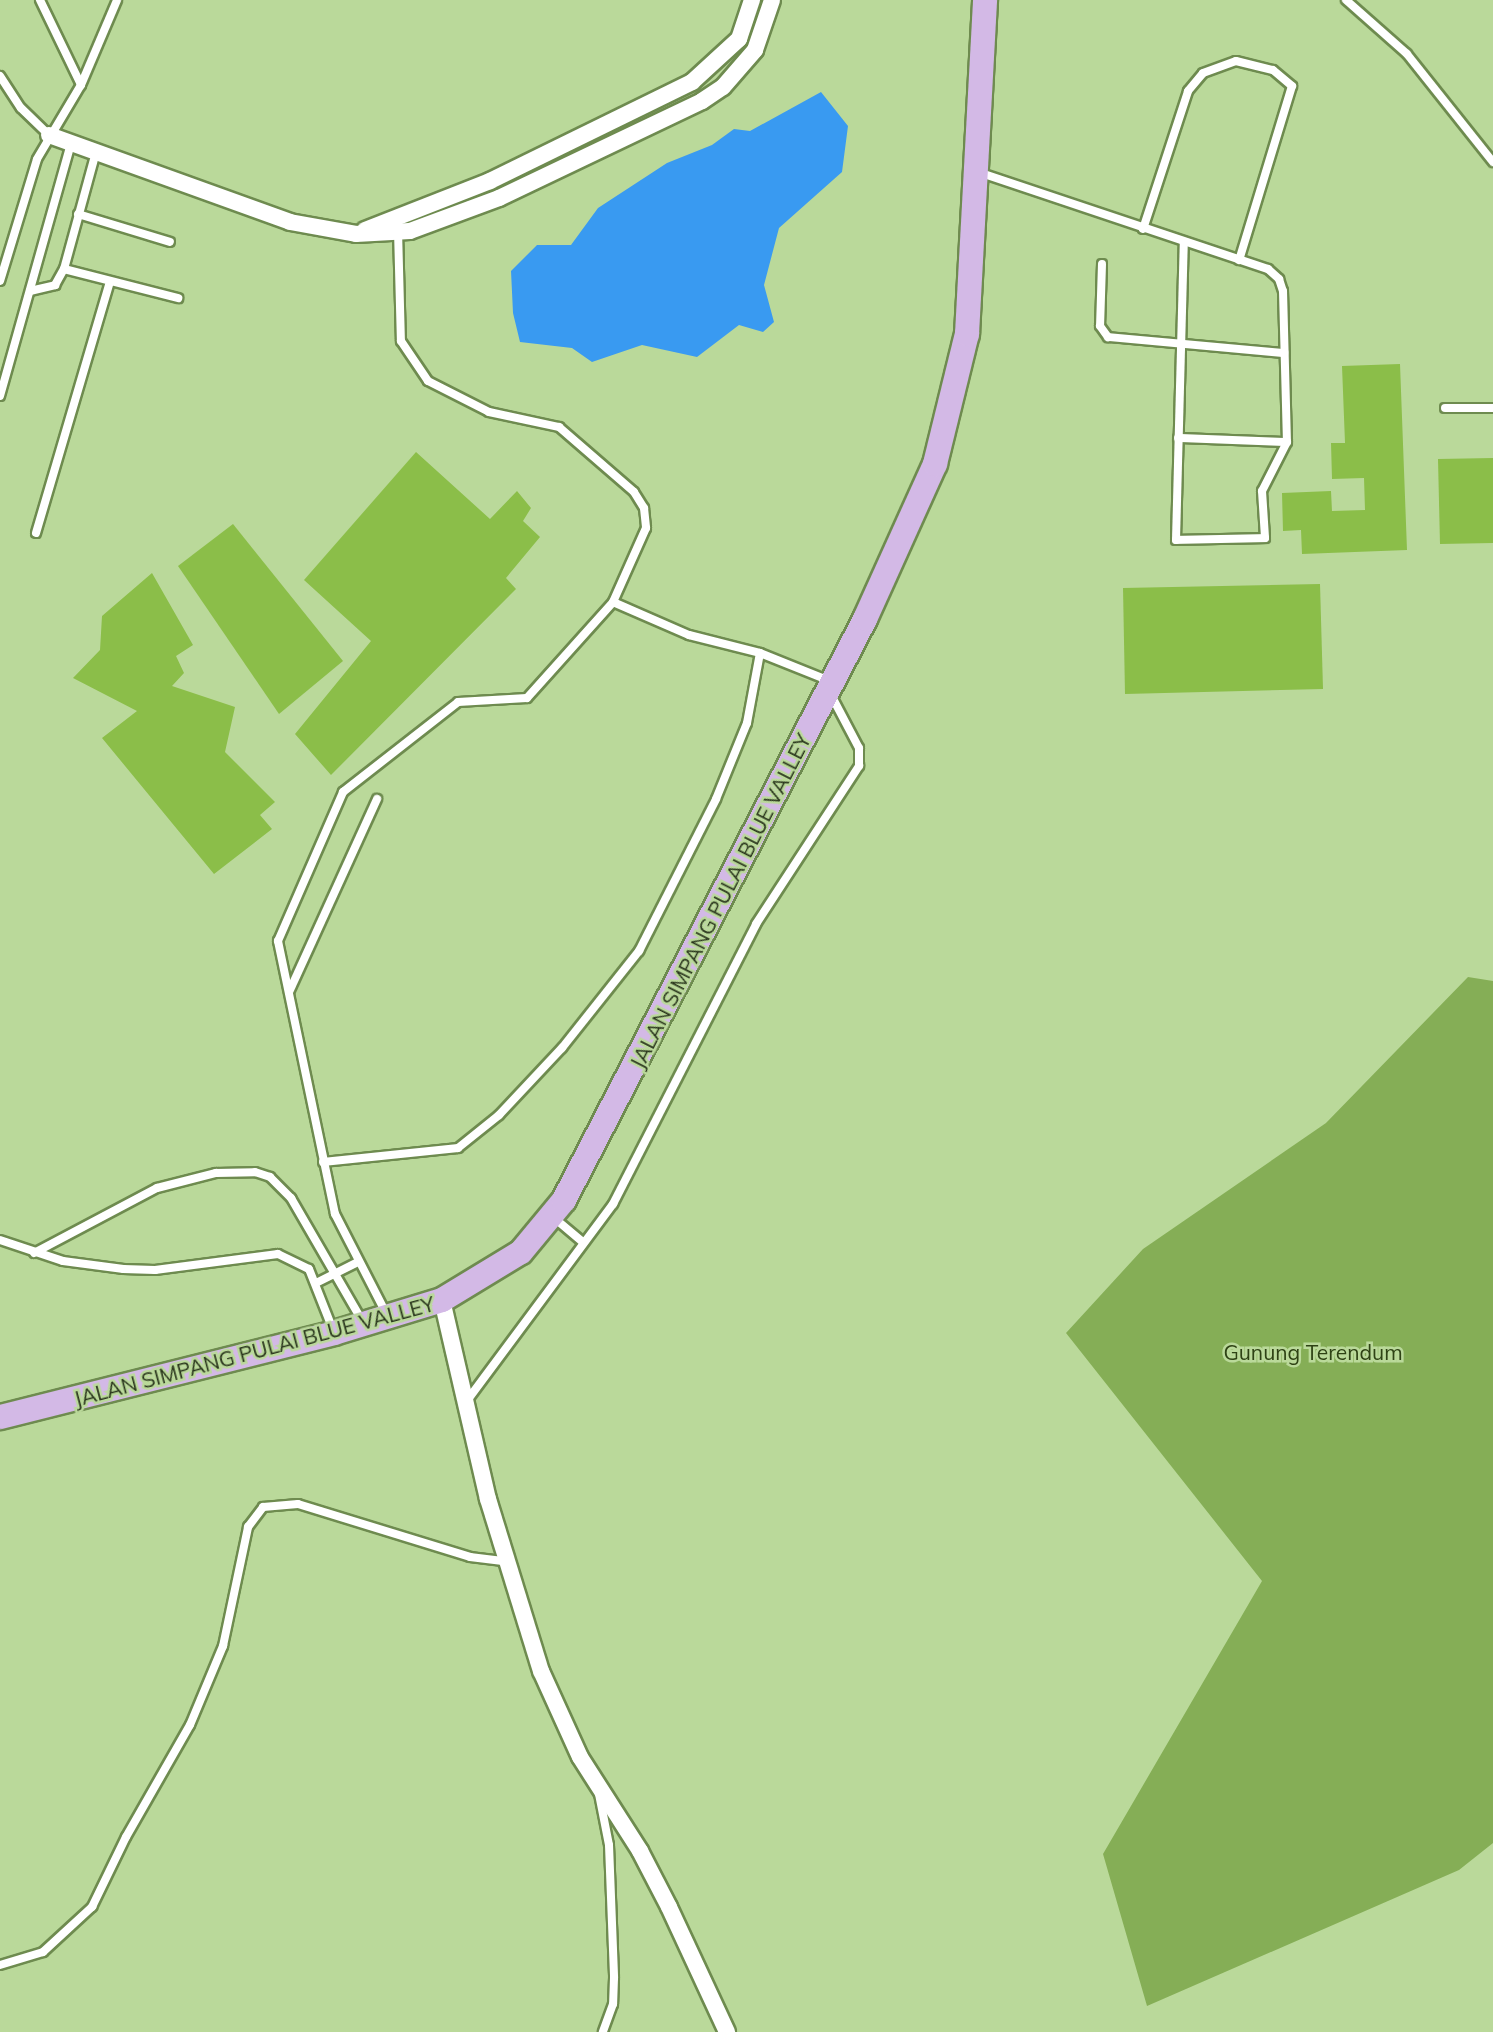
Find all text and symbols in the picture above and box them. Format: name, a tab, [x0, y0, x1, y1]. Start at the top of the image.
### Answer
street label: JALAN SIMPANG PULAI BLUE VALLEY	[624, 729, 816, 1073]
street label: JALAN SIMPANG PULAI BLUE VALLEY	[71, 1291, 437, 1411]
park label: Gunung Terendum	[1223, 1339, 1403, 1365]

